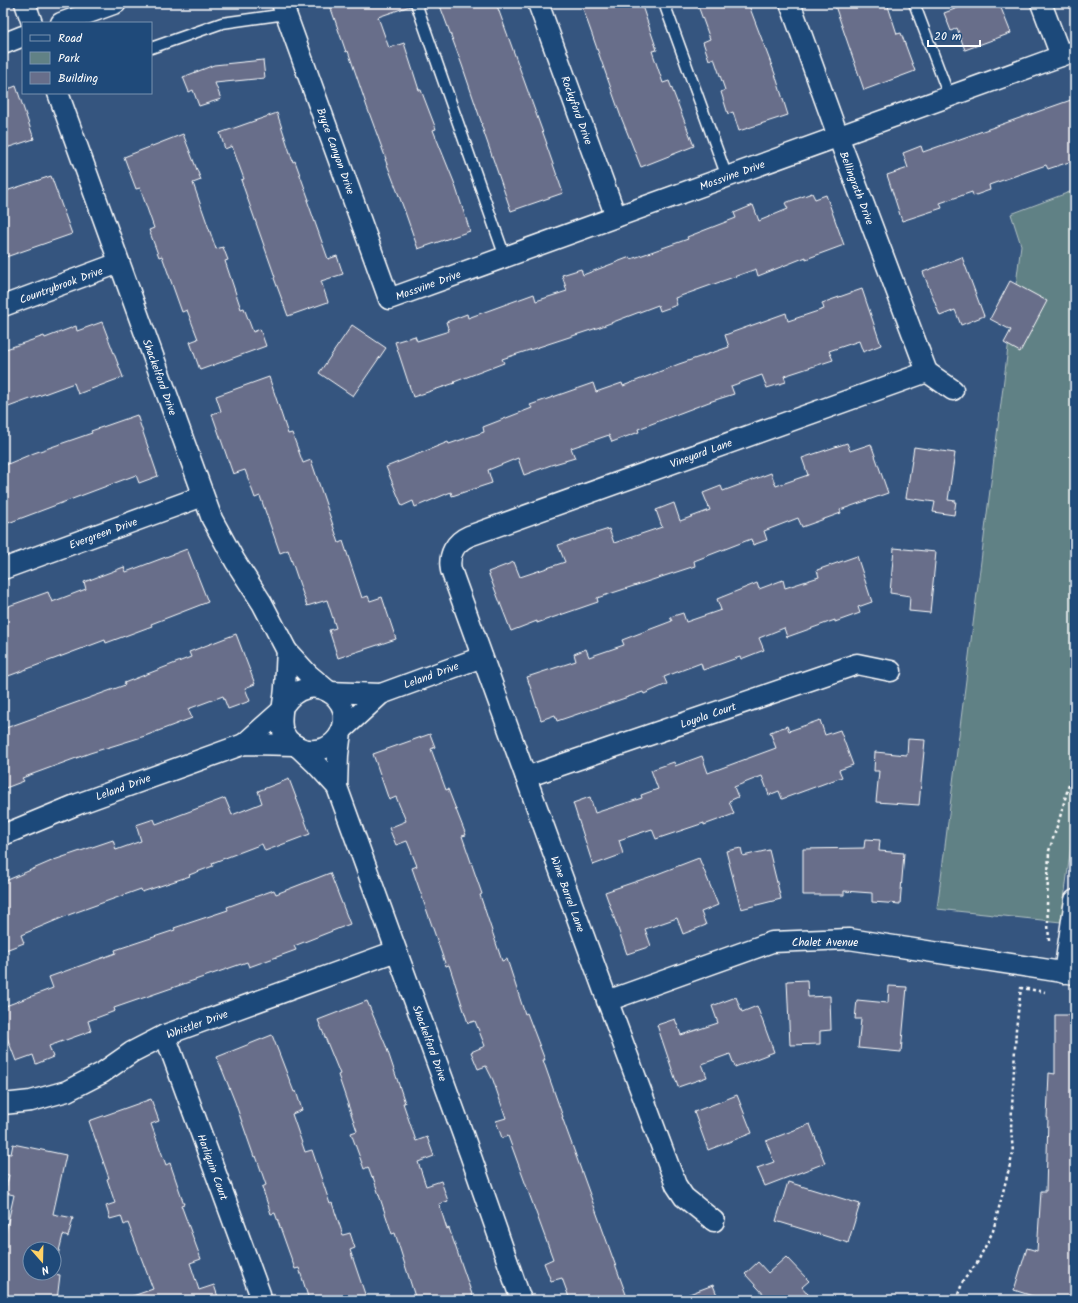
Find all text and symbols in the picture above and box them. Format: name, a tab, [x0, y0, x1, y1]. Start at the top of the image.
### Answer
legend	[22, 22, 152, 94]
scale bar	[928, 22, 980, 48]
text: 20 m	[934, 27, 962, 46]
text: Road	[58, 29, 83, 48]
text: Park	[58, 49, 80, 68]
text: Building	[58, 69, 98, 88]
street label: Rockyford Drive	[555, 73, 597, 147]
street label: Bryce Canyon Drive	[311, 105, 359, 197]
street label: Bellingrath Drive	[834, 149, 878, 228]
street label: Mossvine Drive	[697, 156, 768, 196]
street label: Countrybrook Drive	[17, 262, 106, 309]
street label: Mossvine Drive	[393, 266, 464, 306]
street label: Shackelford Drive	[137, 337, 181, 418]
street label: Vineyard Lane	[668, 434, 735, 474]
street label: Evergreen Drive	[67, 513, 140, 555]
street label: Leland Drive	[401, 658, 461, 694]
street label: Loyola Court	[678, 698, 739, 734]
street label: Leland Drive	[93, 770, 153, 806]
street label: Wine Barrel Lane	[545, 854, 589, 935]
street label: Chalet Avenue	[792, 934, 858, 952]
street label: Shackelford Drive	[407, 1003, 451, 1084]
street label: Whistler Drive	[164, 1005, 231, 1044]
street label: Harliquin Court	[192, 1132, 233, 1204]
north arrow	[22, 1241, 62, 1281]
text: N	[39, 1260, 51, 1279]

